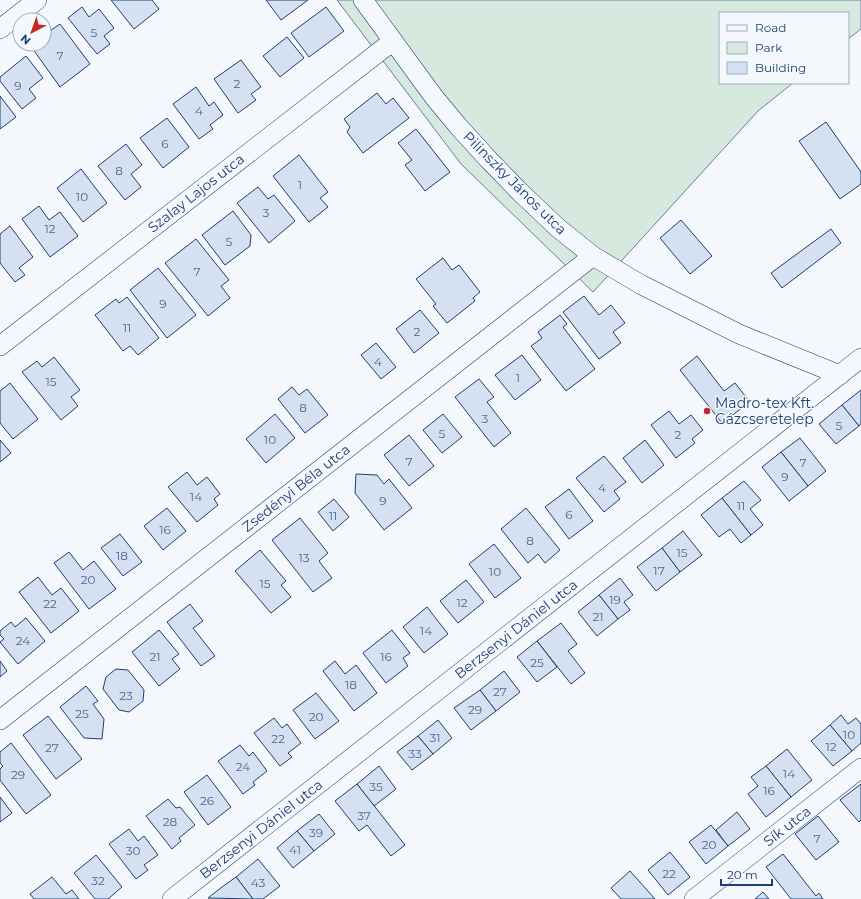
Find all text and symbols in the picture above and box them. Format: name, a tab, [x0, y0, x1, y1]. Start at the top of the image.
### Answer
north arrow	[12, 12, 52, 52]
legend	[719, 12, 849, 84]
text: Road	[755, 20, 786, 35]
house number: 5	[91, 25, 98, 40]
text: N	[17, 31, 33, 48]
text: Park	[755, 40, 783, 55]
house number: 7	[56, 48, 64, 63]
text: Building	[755, 60, 806, 75]
house number: 2	[234, 76, 241, 91]
house number: 9	[14, 78, 22, 93]
house number: 4	[195, 103, 203, 118]
street label: Pilinszky János utca	[459, 127, 571, 239]
house number: 6	[161, 136, 169, 151]
street label: Szalay Lajos utca	[144, 150, 248, 236]
house number: 8	[115, 163, 123, 178]
house number: 1	[298, 177, 302, 192]
house number: 10	[76, 189, 88, 204]
house number: 3	[263, 205, 270, 220]
house number: 12	[44, 221, 56, 236]
house number: 5	[226, 234, 233, 249]
house number: 7	[193, 264, 201, 279]
house number: 9	[159, 296, 167, 311]
house number: 11	[123, 320, 131, 335]
house number: 2	[414, 324, 421, 339]
house number: 4	[374, 354, 382, 369]
house number: 1	[516, 370, 520, 385]
house number: 15	[45, 374, 57, 389]
place label: Madro-tex Kft. Gázcseretelep	[715, 394, 814, 428]
house number: 8	[299, 400, 307, 415]
marker: Madro-tex Kft. Gázcseretelep	[702, 406, 712, 416]
house number: 3	[482, 411, 489, 426]
house number: 5	[836, 418, 843, 433]
house number: 5	[439, 426, 446, 441]
house number: 2	[675, 427, 682, 442]
house number: 10	[264, 432, 276, 447]
street label: Zsedényi Béla utca	[238, 440, 354, 536]
house number: 7	[405, 454, 413, 469]
house number: 7	[799, 455, 807, 470]
house number: 9	[781, 469, 789, 484]
house number: 4	[598, 480, 606, 495]
house number: 14	[190, 489, 202, 504]
house number: 9	[379, 493, 387, 508]
house number: 11	[737, 498, 745, 513]
house number: 6	[565, 507, 573, 522]
house number: 11	[329, 508, 337, 523]
house number: 16	[159, 522, 171, 537]
house number: 8	[526, 533, 534, 548]
house number: 15	[676, 545, 688, 560]
house number: 18	[116, 548, 128, 563]
house number: 13	[298, 550, 310, 565]
house number: 17	[653, 563, 665, 578]
house number: 10	[489, 564, 501, 579]
house number: 20	[81, 572, 95, 587]
street label: Berzsenyi Dániel utca	[451, 575, 581, 683]
house number: 15	[259, 576, 271, 591]
house number: 19	[609, 592, 621, 607]
house number: 12	[456, 595, 468, 610]
house number: 22	[43, 596, 57, 611]
house number: 21	[592, 609, 604, 624]
house number: 14	[420, 623, 432, 638]
house number: 24	[16, 633, 30, 648]
house number: 21	[149, 649, 161, 664]
house number: 16	[380, 649, 392, 664]
house number: 25	[530, 655, 544, 670]
house number: 18	[345, 677, 357, 692]
house number: 27	[493, 684, 507, 699]
house number: 23	[119, 688, 133, 703]
house number: 29	[468, 702, 482, 717]
house number: 25	[75, 706, 89, 721]
house number: 20	[309, 709, 323, 724]
house number: 10	[843, 727, 855, 742]
house number: 31	[429, 730, 441, 745]
house number: 22	[271, 731, 285, 746]
house number: 12	[825, 739, 837, 754]
house number: 27	[45, 740, 59, 755]
house number: 33	[408, 746, 422, 761]
house number: 24	[236, 759, 250, 774]
house number: 14	[783, 766, 795, 781]
house number: 29	[11, 767, 25, 782]
street label: Berzsenyi Dániel utca	[196, 775, 326, 883]
house number: 35	[369, 779, 383, 794]
house number: 16	[763, 783, 775, 798]
house number: 26	[200, 793, 214, 808]
street label: Sík utca	[760, 802, 814, 850]
house number: 37	[357, 808, 371, 823]
house number: 28	[163, 814, 178, 829]
house number: 39	[309, 825, 323, 840]
house number: 7	[813, 831, 821, 846]
house number: 20	[702, 837, 716, 852]
house number: 41	[289, 842, 301, 857]
house number: 30	[126, 843, 140, 858]
scale bar	[721, 861, 772, 887]
house number: 22	[662, 866, 676, 881]
text: 20 m	[727, 867, 758, 882]
house number: 32	[91, 873, 105, 888]
house number: 43	[251, 875, 265, 890]

